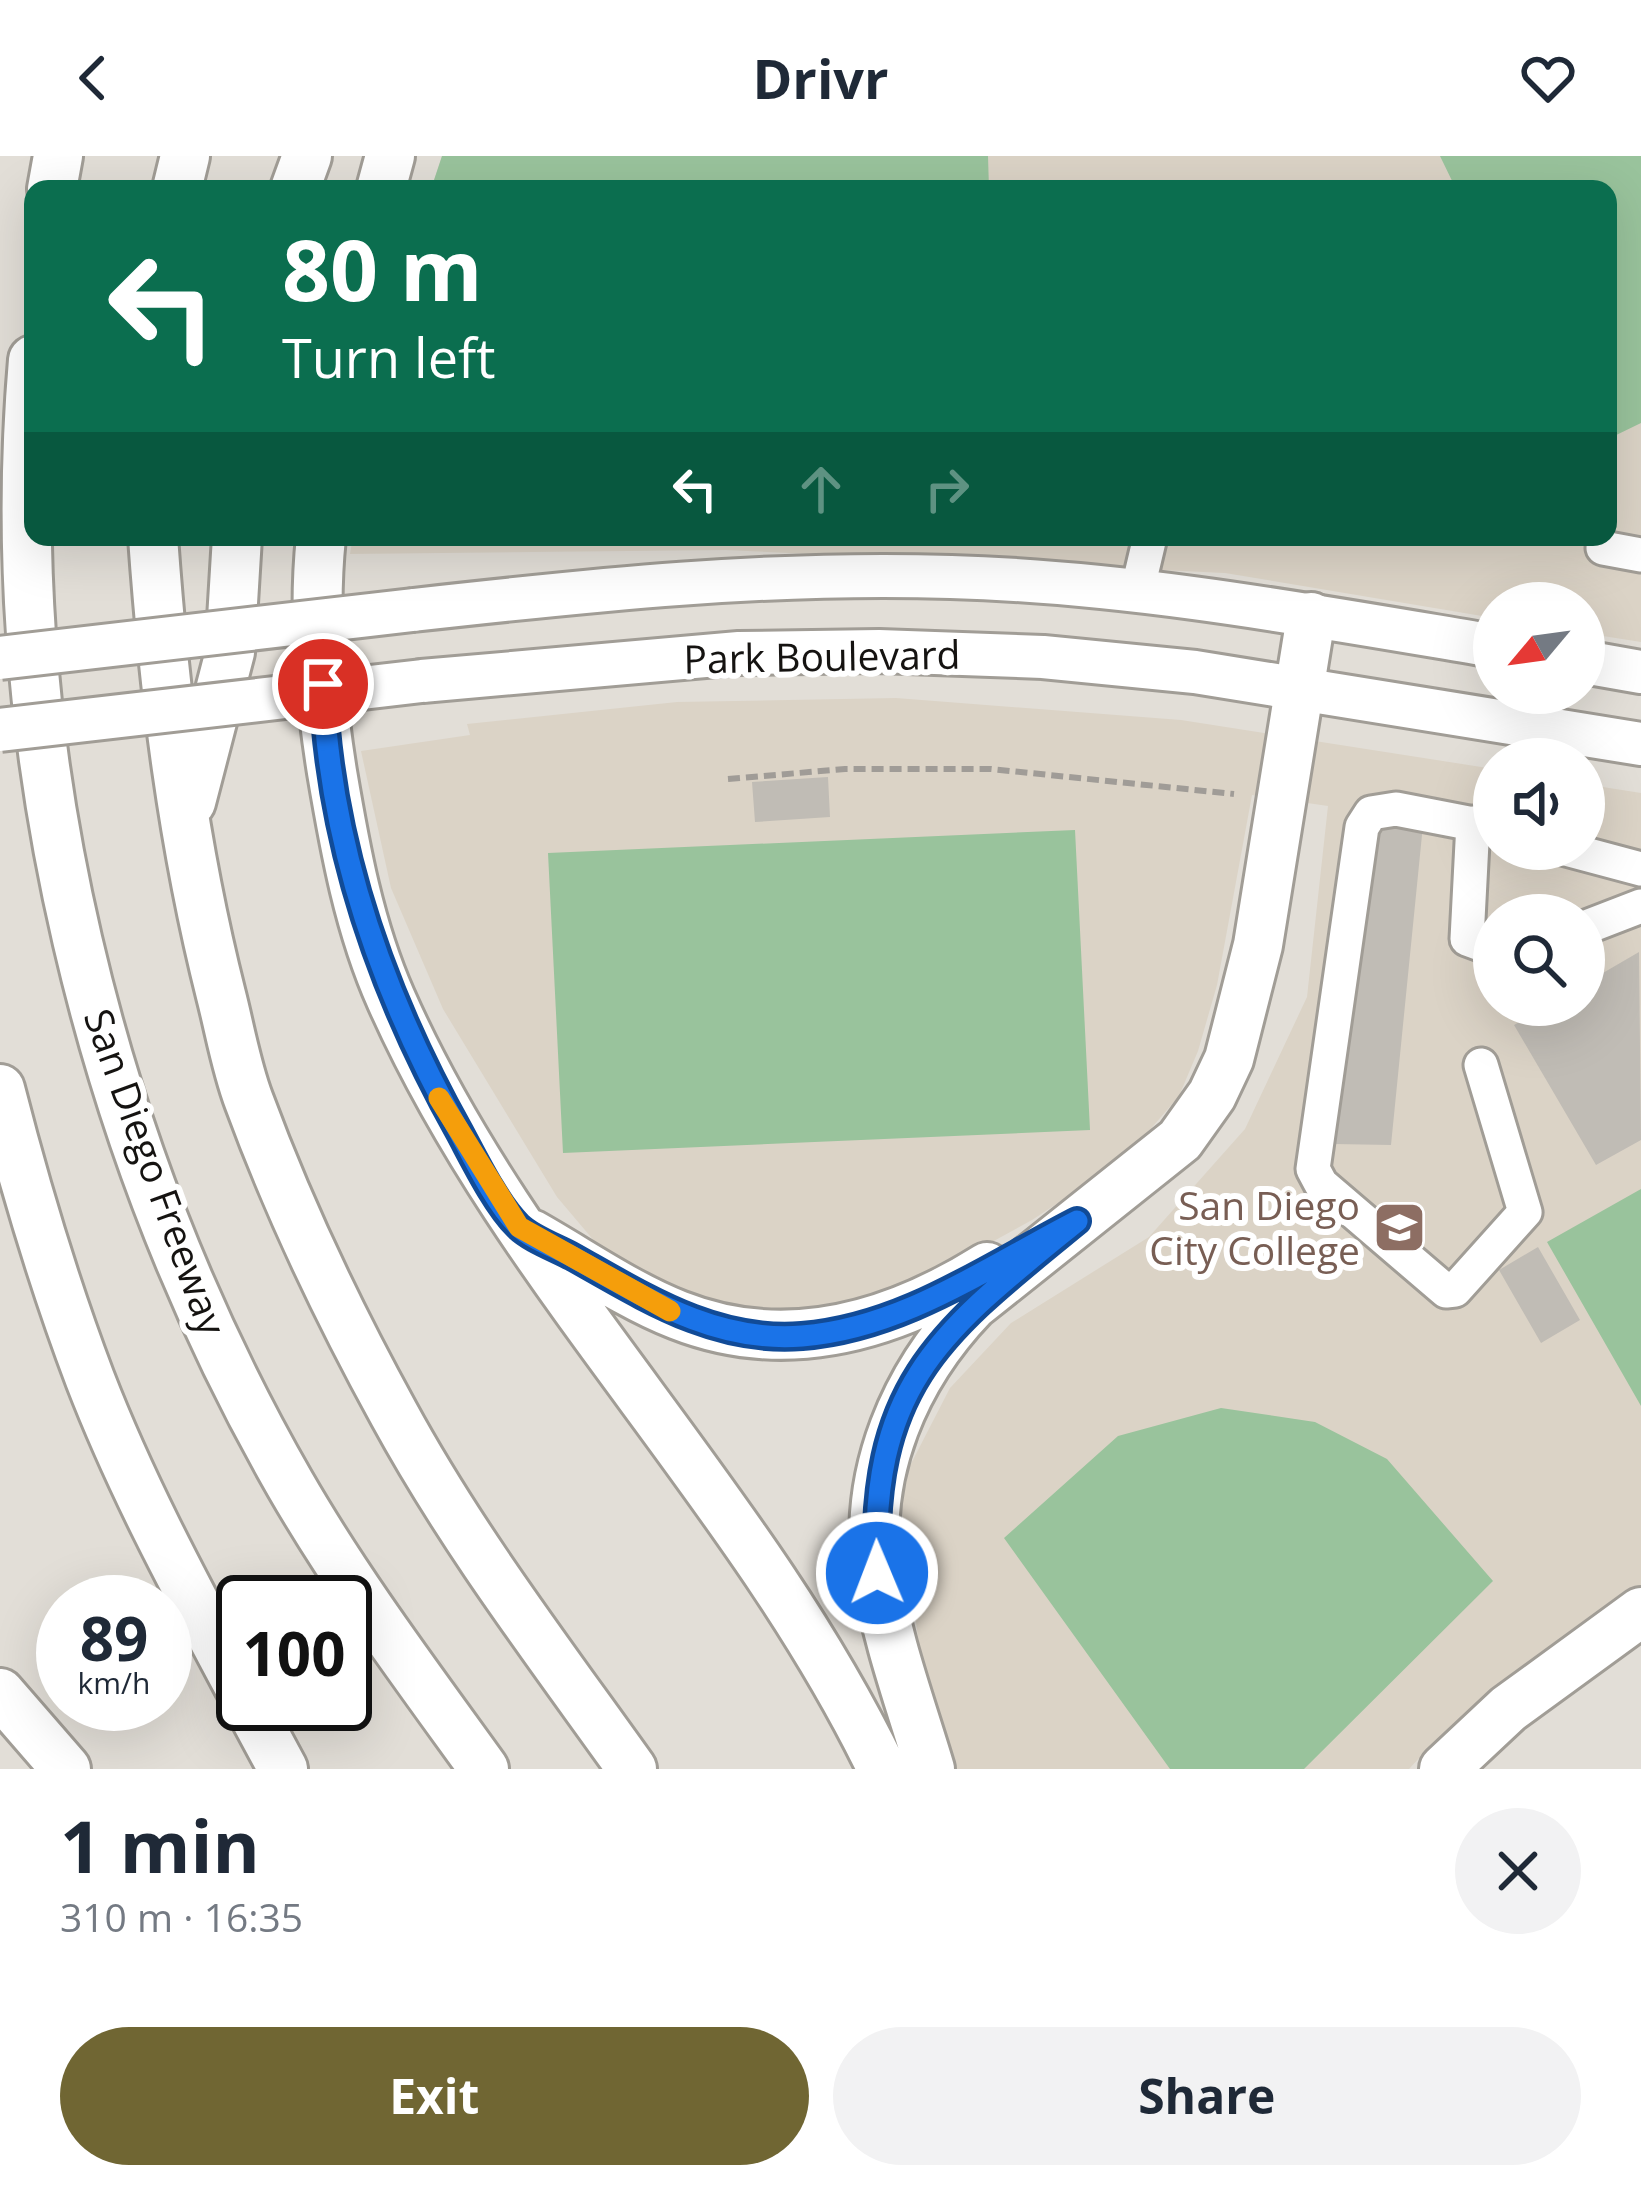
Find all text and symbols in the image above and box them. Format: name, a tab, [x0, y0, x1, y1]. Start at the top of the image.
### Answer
text: Drivr	[752, 41, 889, 115]
icon: back	[60, 45, 126, 111]
icon: heart	[1515, 45, 1581, 111]
text: 80 m	[282, 211, 482, 326]
icon: left	[84, 228, 240, 384]
text: Turn left	[282, 320, 495, 394]
icon: left	[662, 456, 728, 522]
icon: ahead	[788, 456, 854, 522]
icon: right	[914, 456, 980, 522]
north arrow	[1473, 582, 1605, 714]
map controls	[1473, 582, 1605, 1026]
street label: Park Boulevard	[683, 627, 961, 684]
pin	[272, 633, 374, 735]
icon: arrive	[290, 651, 356, 717]
button: sound	[1473, 738, 1605, 870]
button: search	[1473, 894, 1605, 1026]
street label: San Diego Freeway	[73, 1001, 240, 1342]
place label: San Diego City College	[1149, 1178, 1360, 1276]
school or university icon: San Diego City College	[1371, 1200, 1427, 1256]
position arrow	[814, 1510, 940, 1636]
speed limit sign: 100	[216, 1575, 372, 1731]
text: 89	[80, 1597, 148, 1679]
text: km/h	[78, 1662, 150, 1703]
text: 1 min	[60, 1796, 260, 1894]
button: close	[1455, 1808, 1581, 1934]
text: 310 m · 16:35	[60, 1890, 303, 1943]
button: Exit	[60, 2027, 809, 2165]
button: Share	[833, 2027, 1581, 2165]

